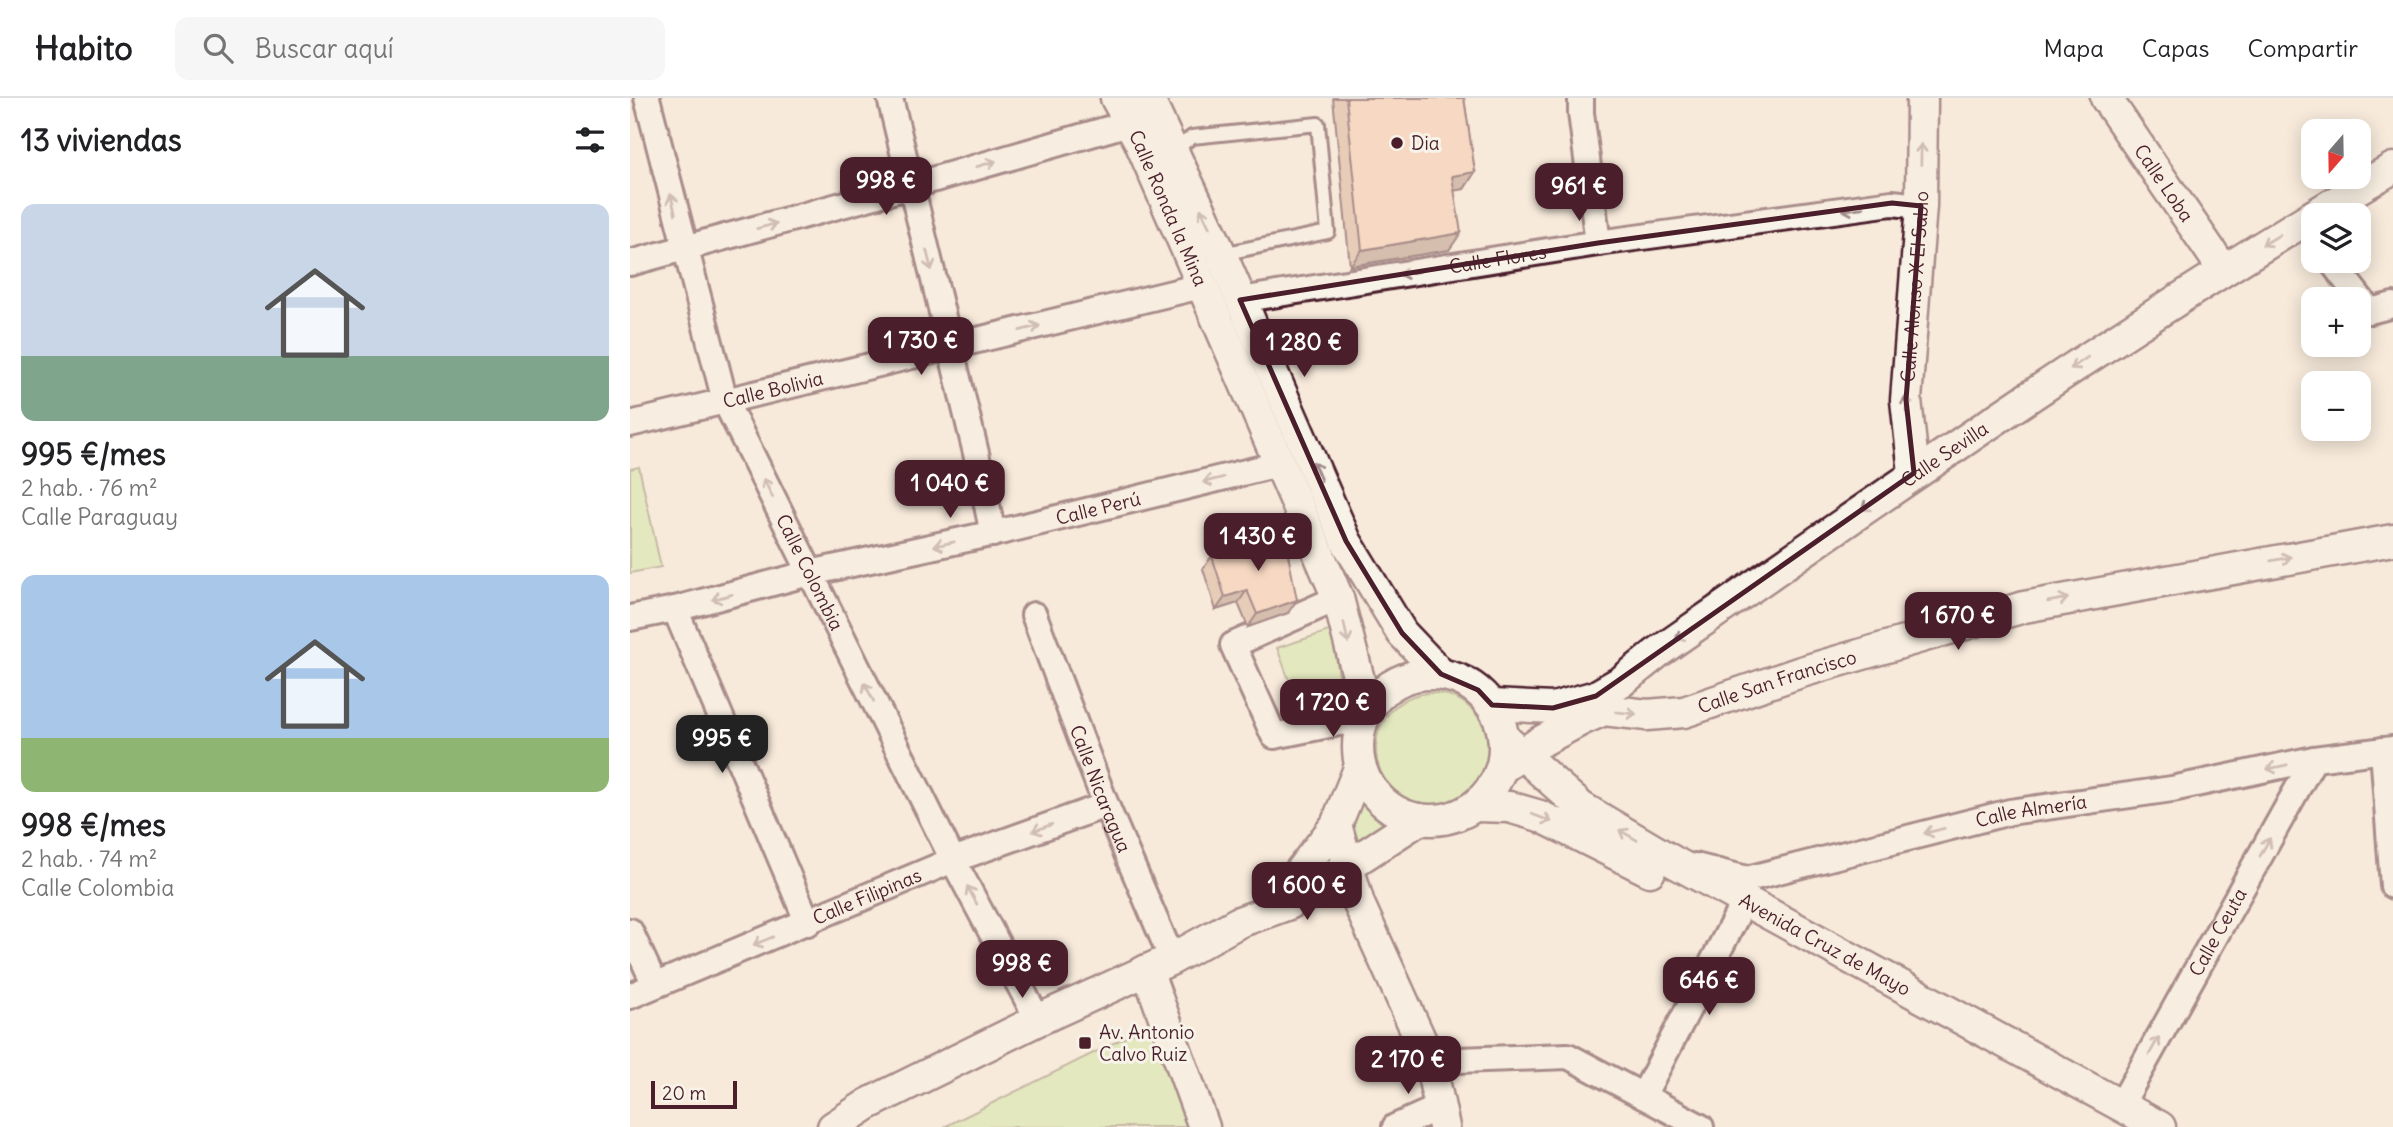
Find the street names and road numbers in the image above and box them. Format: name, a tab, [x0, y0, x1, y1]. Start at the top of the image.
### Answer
street label: Calle Ronda la Mina	[1124, 126, 1213, 290]
street label: Calle Loba	[2129, 140, 2199, 226]
street label: Calle Alonso X El Sabio	[1895, 191, 1933, 383]
street label: Calle Flores	[1447, 239, 1548, 279]
street label: Calle Bolivia	[720, 366, 826, 413]
street label: Calle Sevilla	[1896, 416, 1993, 492]
street label: Calle Perú	[1053, 486, 1143, 530]
street label: Calle Colombia	[771, 510, 849, 634]
street label: Calle San Francisco	[1694, 644, 1859, 718]
street label: Calle Nicaragua	[1065, 722, 1137, 856]
street label: Calle Almería	[1973, 789, 2088, 832]
street label: Calle Filipinas	[809, 863, 925, 930]
street label: Calle Ceuta	[2183, 884, 2252, 980]
street label: Avenida Cruz de Mayo	[1735, 888, 1915, 1001]

